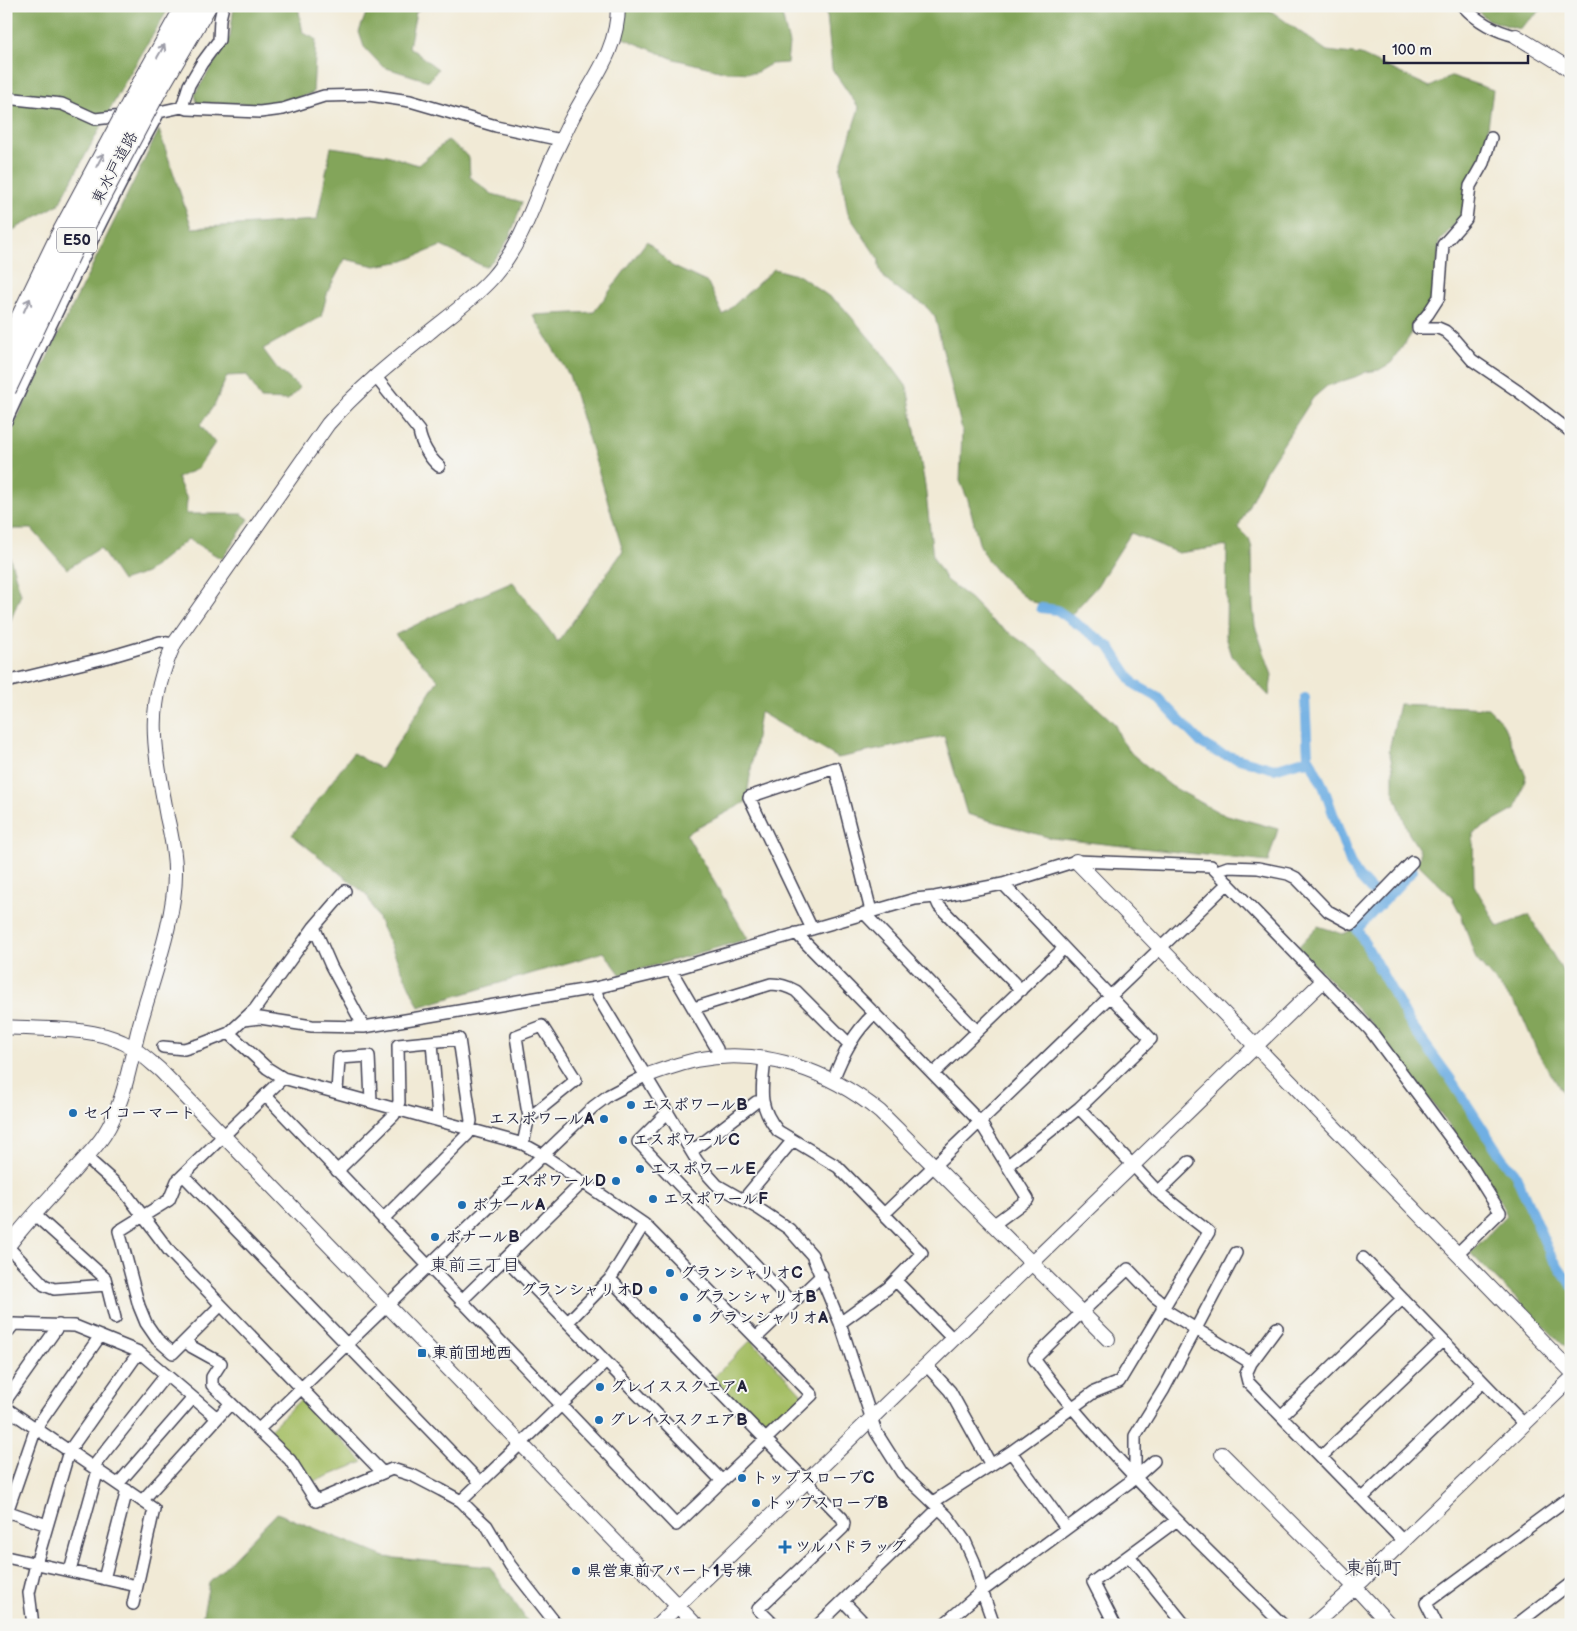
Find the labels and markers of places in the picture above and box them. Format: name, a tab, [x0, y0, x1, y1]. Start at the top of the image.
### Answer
place label: エスポワールB	[641, 1096, 748, 1115]
marker: エスポワールB	[625, 1099, 637, 1111]
place label: セイコーマート	[83, 1104, 196, 1123]
marker: セイコーマート	[67, 1107, 79, 1119]
place label: エスポワールA	[489, 1110, 594, 1129]
marker: エスポワールA	[598, 1113, 610, 1125]
place label: エスポワールC	[633, 1131, 740, 1150]
marker: エスポワールC	[617, 1134, 629, 1146]
place label: エスポワールE	[650, 1160, 756, 1179]
marker: エスポワールE	[634, 1163, 646, 1175]
place label: エスポワールD	[500, 1172, 606, 1191]
marker: エスポワールD	[610, 1175, 622, 1187]
place label: エスポワールF	[663, 1190, 768, 1209]
marker: エスポワールF	[647, 1193, 659, 1205]
place label: ボナールA	[472, 1196, 545, 1215]
marker: ボナールA	[456, 1199, 468, 1211]
place label: ボナールB	[445, 1228, 520, 1247]
marker: ボナールB	[429, 1231, 441, 1243]
place label: グランシャリオC	[680, 1264, 803, 1283]
marker: グランシャリオC	[664, 1267, 676, 1279]
place label: グランシャリオD	[521, 1281, 643, 1300]
marker: グランシャリオD	[647, 1284, 659, 1296]
place label: グランシャリオB	[694, 1288, 817, 1307]
marker: グランシャリオB	[678, 1291, 690, 1303]
place label: グランシャリオA	[707, 1309, 828, 1328]
marker: グランシャリオA	[691, 1312, 703, 1324]
place label: 東前団地西	[432, 1344, 512, 1363]
marker: 東前団地西	[416, 1347, 428, 1359]
place label: グレイススクエアA	[610, 1378, 747, 1397]
marker: グレイススクエアA	[594, 1381, 606, 1393]
place label: グレイススクエアB	[609, 1411, 748, 1430]
marker: グレイススクエアB	[593, 1414, 605, 1426]
place label: トップスロープC	[752, 1469, 874, 1488]
marker: トップスロープC	[736, 1472, 748, 1484]
place label: トップスロープB	[766, 1494, 888, 1513]
marker: トップスロープB	[750, 1497, 762, 1509]
place label: ツルハドラッグ	[795, 1538, 906, 1557]
marker: ツルハドラッグ	[779, 1541, 791, 1553]
place label: 県営東前アパート1号棟	[586, 1562, 753, 1581]
marker: 県営東前アパート1号棟	[570, 1565, 582, 1577]

